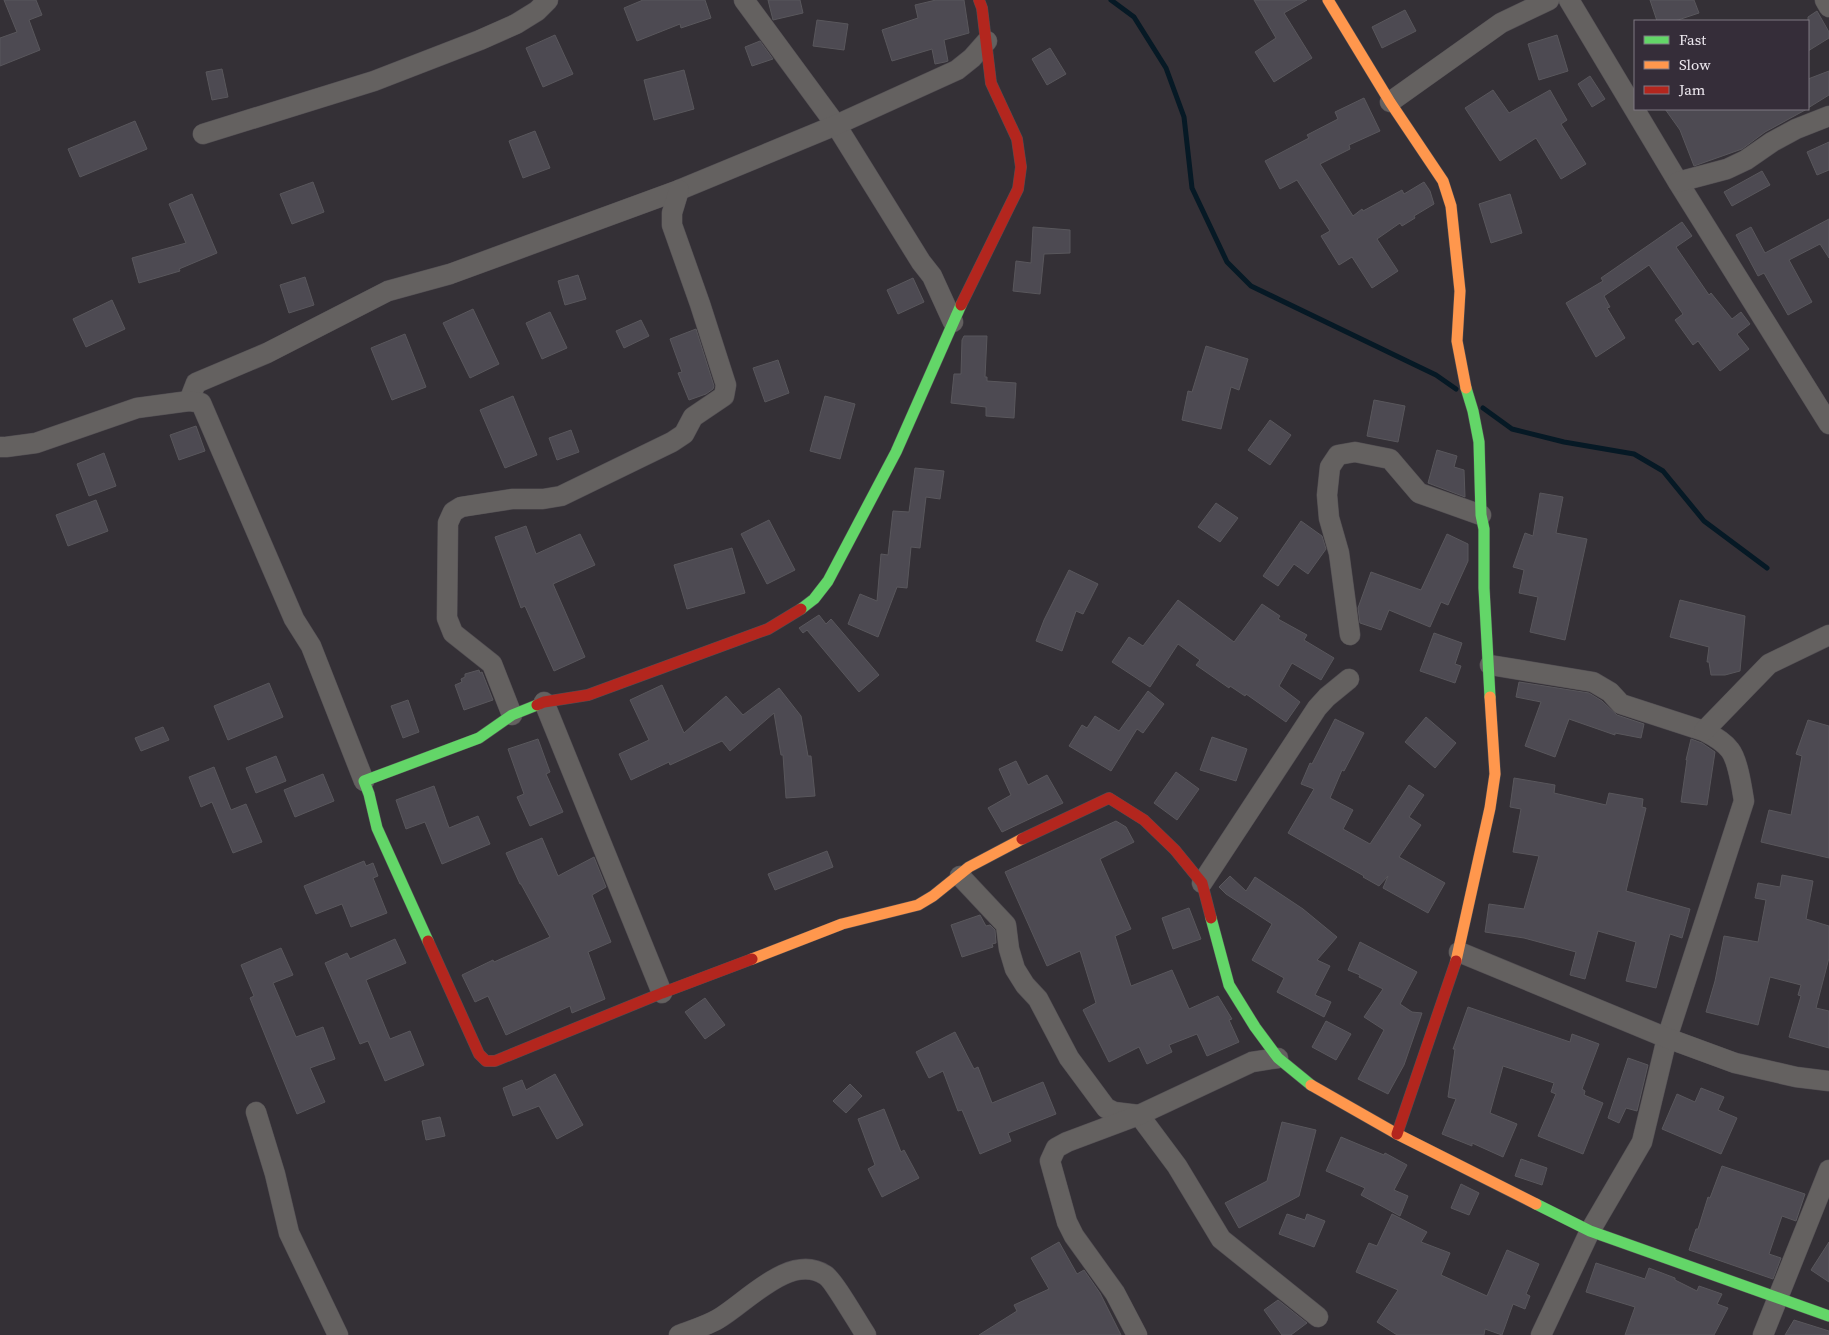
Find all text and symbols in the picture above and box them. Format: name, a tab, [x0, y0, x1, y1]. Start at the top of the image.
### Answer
legend	[1634, 20, 1809, 110]
text: Fast	[1679, 29, 1706, 50]
text: Slow	[1679, 54, 1711, 75]
text: Jam	[1678, 79, 1706, 100]

